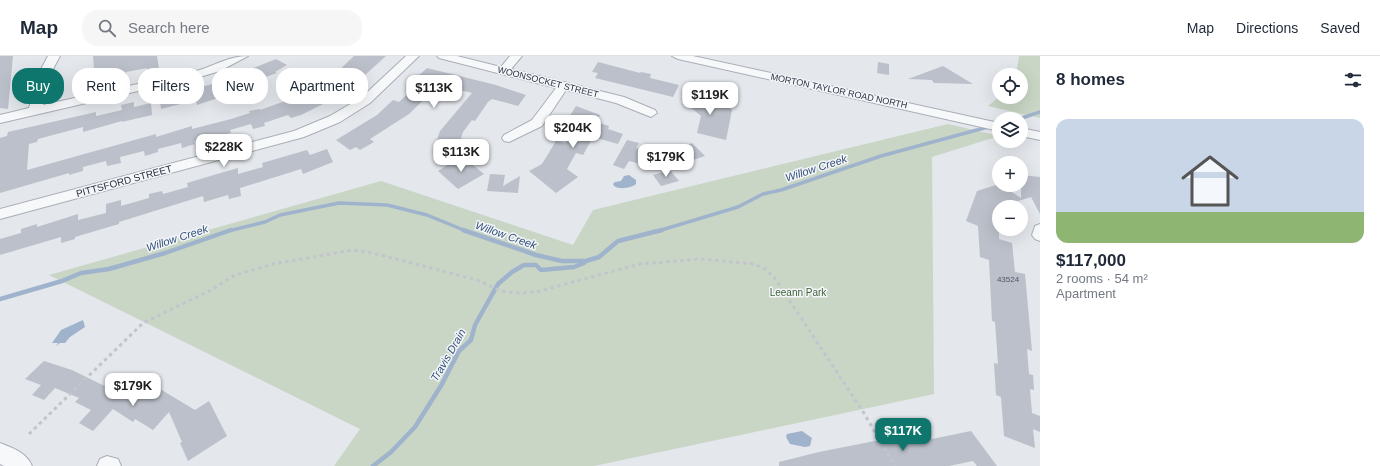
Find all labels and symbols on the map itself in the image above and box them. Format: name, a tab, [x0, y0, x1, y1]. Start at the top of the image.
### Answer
street label: WOONSOCKET STREET	[496, 65, 600, 100]
street label: MORTON TAYLOR ROAD NORTH	[770, 72, 908, 110]
pin: $113K	[406, 75, 462, 109]
pin: $119K	[682, 82, 738, 116]
pin: $204K	[545, 115, 601, 149]
pin: $228K	[196, 134, 252, 168]
pin: $113K	[433, 139, 489, 173]
pin: $179K	[638, 144, 694, 178]
water label: Willow Creek	[784, 152, 849, 184]
street label: PITTSFORD STREET	[75, 163, 173, 199]
water label: Willow Creek	[474, 219, 539, 251]
water label: Willow Creek	[145, 222, 210, 254]
house number: 43524	[997, 275, 1020, 284]
park label: Leeann Park	[770, 287, 827, 298]
water label: Travis Drain	[428, 327, 468, 383]
pin: $179K	[105, 373, 161, 407]
pin: $117K	[875, 418, 931, 452]

